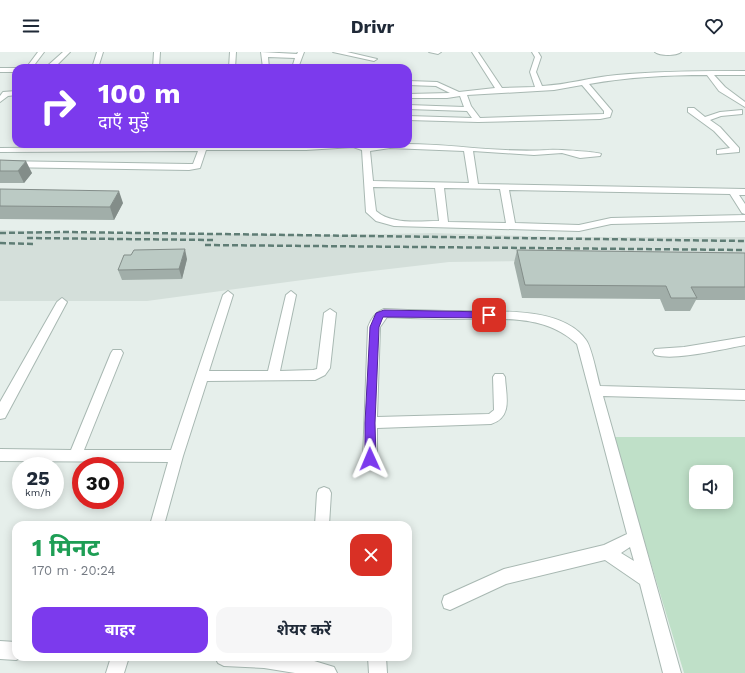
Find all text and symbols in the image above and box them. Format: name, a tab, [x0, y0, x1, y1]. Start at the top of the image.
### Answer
icon: menu	[20, 15, 42, 37]
icon: heart	[703, 15, 725, 37]
text: Drivr	[351, 16, 394, 37]
text: 100 m	[98, 77, 181, 110]
icon: right	[32, 80, 84, 132]
text: दाएँ मुड़ें	[98, 111, 149, 132]
pin	[472, 298, 506, 332]
icon: arrive	[478, 304, 500, 326]
position arrow	[349, 438, 391, 480]
speed limit sign: 30	[72, 457, 124, 509]
map controls	[689, 465, 733, 509]
button: sound	[689, 465, 733, 509]
text: 25	[26, 466, 50, 490]
text: km/h	[25, 487, 51, 498]
text: 1 मिनट	[32, 534, 100, 562]
button: close	[350, 534, 392, 576]
text: 170 m · 20:24	[32, 563, 115, 578]
button: बाहर	[32, 607, 208, 653]
button: शेयर करें	[216, 607, 392, 653]

